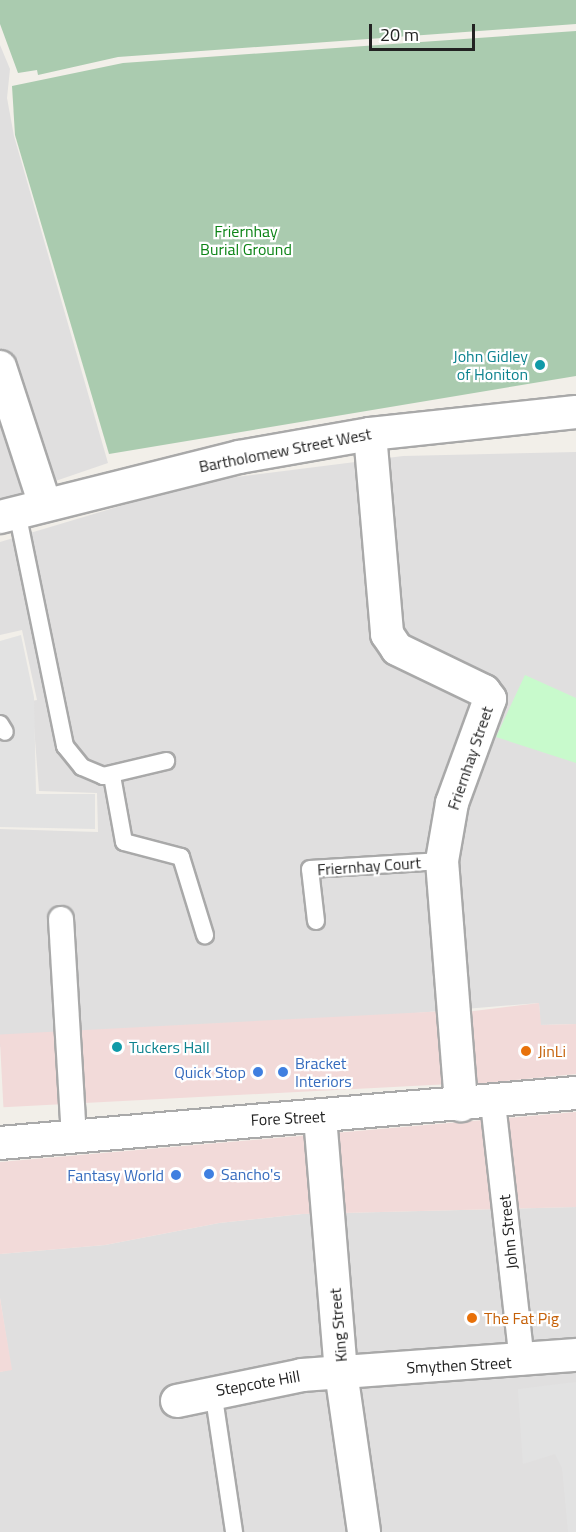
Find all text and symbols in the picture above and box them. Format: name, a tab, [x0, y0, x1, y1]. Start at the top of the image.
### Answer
scale bar	[372, 12, 478, 50]
text: 20 m	[380, 21, 419, 48]
park label: Friernhay Burial Ground	[200, 221, 292, 259]
place label: John Gidley of Honiton	[453, 346, 528, 384]
marker: John Gidley of Honiton	[533, 358, 547, 372]
street label: Bartholomew Street West	[197, 424, 373, 476]
street label: Friernhay Street	[443, 704, 497, 812]
street label: Friernhay Court	[317, 853, 421, 879]
place label: Tuckers Hall	[129, 1037, 210, 1057]
marker: Tuckers Hall	[110, 1040, 124, 1054]
place label: JinLi	[538, 1041, 566, 1061]
marker: JinLi	[519, 1044, 533, 1058]
place label: Bracket Interiors	[295, 1053, 352, 1091]
place label: Quick Stop	[174, 1062, 246, 1082]
marker: Quick Stop	[251, 1065, 265, 1079]
marker: Bracket Interiors	[276, 1065, 290, 1079]
street label: Fore Street	[250, 1106, 326, 1130]
place label: Sancho's	[221, 1164, 281, 1184]
place label: Fantasy World	[67, 1165, 164, 1185]
marker: Sancho's	[202, 1167, 216, 1181]
marker: Fantasy World	[169, 1168, 183, 1182]
street label: John Street	[495, 1194, 521, 1270]
street label: King Street	[325, 1287, 351, 1363]
place label: The Fat Pig	[484, 1308, 559, 1328]
marker: The Fat Pig	[465, 1311, 479, 1325]
street label: Smythen Street	[406, 1353, 512, 1377]
street label: Stepcote Hill	[215, 1366, 301, 1400]

